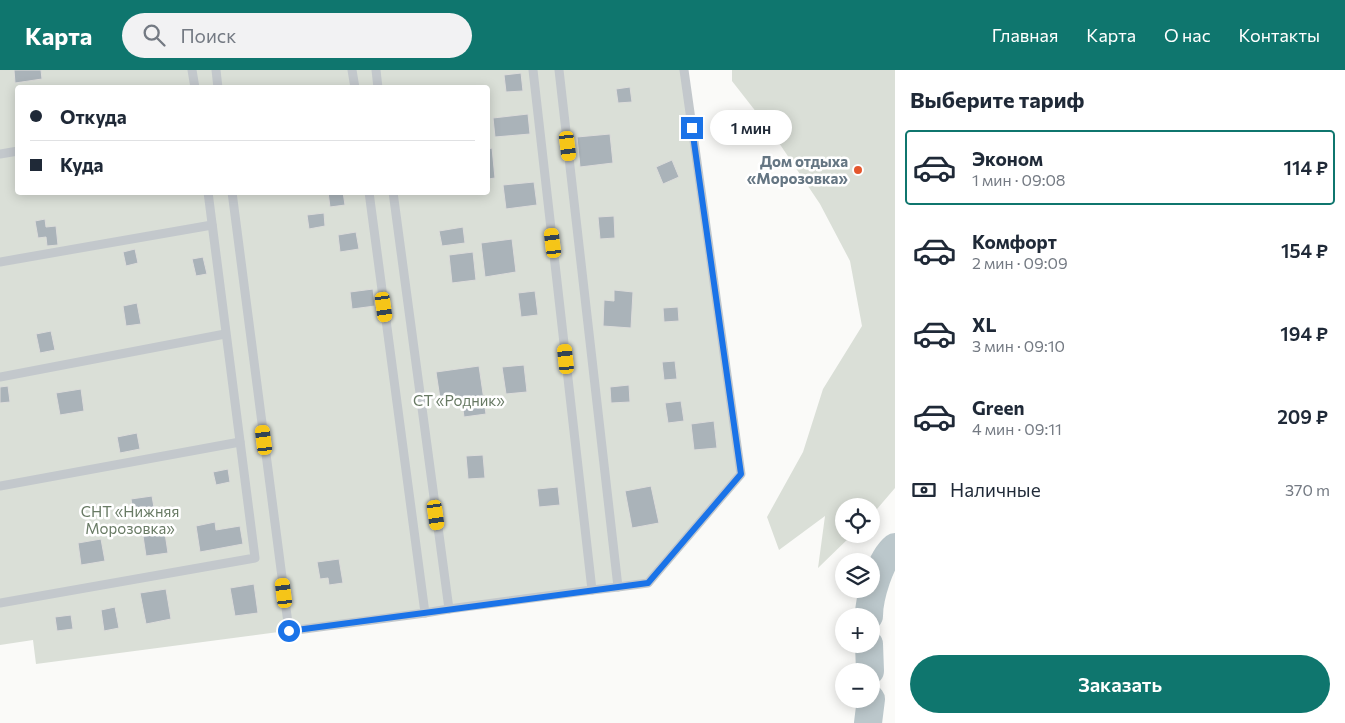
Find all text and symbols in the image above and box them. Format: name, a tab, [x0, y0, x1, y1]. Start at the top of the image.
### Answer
search box	[122, 13, 472, 58]
text: Карта	[25, 21, 92, 50]
icon: search	[140, 21, 168, 49]
text: Поиск	[180, 24, 236, 47]
text: Главная	[992, 24, 1058, 46]
text: Карта	[1086, 24, 1136, 46]
text: О нас	[1164, 24, 1211, 46]
text: Контакты	[1239, 24, 1320, 46]
text: Выберите тариф	[910, 86, 1084, 113]
text: Откуда	[60, 105, 127, 128]
callout: 1 мин	[710, 110, 792, 146]
route end	[681, 117, 703, 139]
text: 1 мин	[731, 118, 771, 137]
car	[558, 130, 577, 162]
icon: car	[912, 145, 957, 190]
text: Эконом	[972, 147, 1043, 170]
place label: Дом отдыха «Морозовка»	[747, 152, 848, 187]
text: Куда	[60, 153, 104, 176]
text: 114 ₽	[1284, 156, 1328, 179]
marker: Дом отдыха «Морозовка»	[852, 164, 864, 176]
text: 1 мин · 09:08	[972, 170, 1066, 189]
car	[543, 227, 562, 259]
icon: car	[912, 228, 957, 273]
text: Комфорт	[972, 230, 1057, 253]
text: 154 ₽	[1281, 239, 1328, 262]
text: 2 мин · 09:09	[972, 253, 1068, 272]
car	[374, 291, 393, 323]
icon: car	[912, 311, 957, 356]
text: XL	[972, 313, 997, 336]
text: 194 ₽	[1280, 322, 1328, 345]
text: 3 мин · 09:10	[972, 336, 1065, 355]
car	[556, 343, 575, 375]
park label: СТ «Родник»	[413, 391, 505, 409]
icon: car	[912, 394, 957, 439]
text: Green	[972, 396, 1024, 419]
text: 209 ₽	[1277, 405, 1328, 428]
text: 4 мин · 09:11	[972, 419, 1062, 438]
car	[254, 424, 273, 456]
icon: cash	[910, 476, 938, 504]
text: Наличные	[950, 478, 1041, 501]
text: 370 m	[1285, 480, 1330, 499]
map controls	[835, 498, 880, 708]
button: locate	[835, 498, 880, 543]
car	[426, 499, 445, 531]
park label: СНТ «Нижняя Морозовка»	[81, 502, 179, 537]
button: layers	[835, 553, 880, 598]
car	[274, 577, 293, 609]
button: +	[835, 608, 880, 653]
route start	[278, 620, 300, 642]
button: Заказать	[910, 655, 1330, 713]
button: −	[835, 663, 880, 708]

